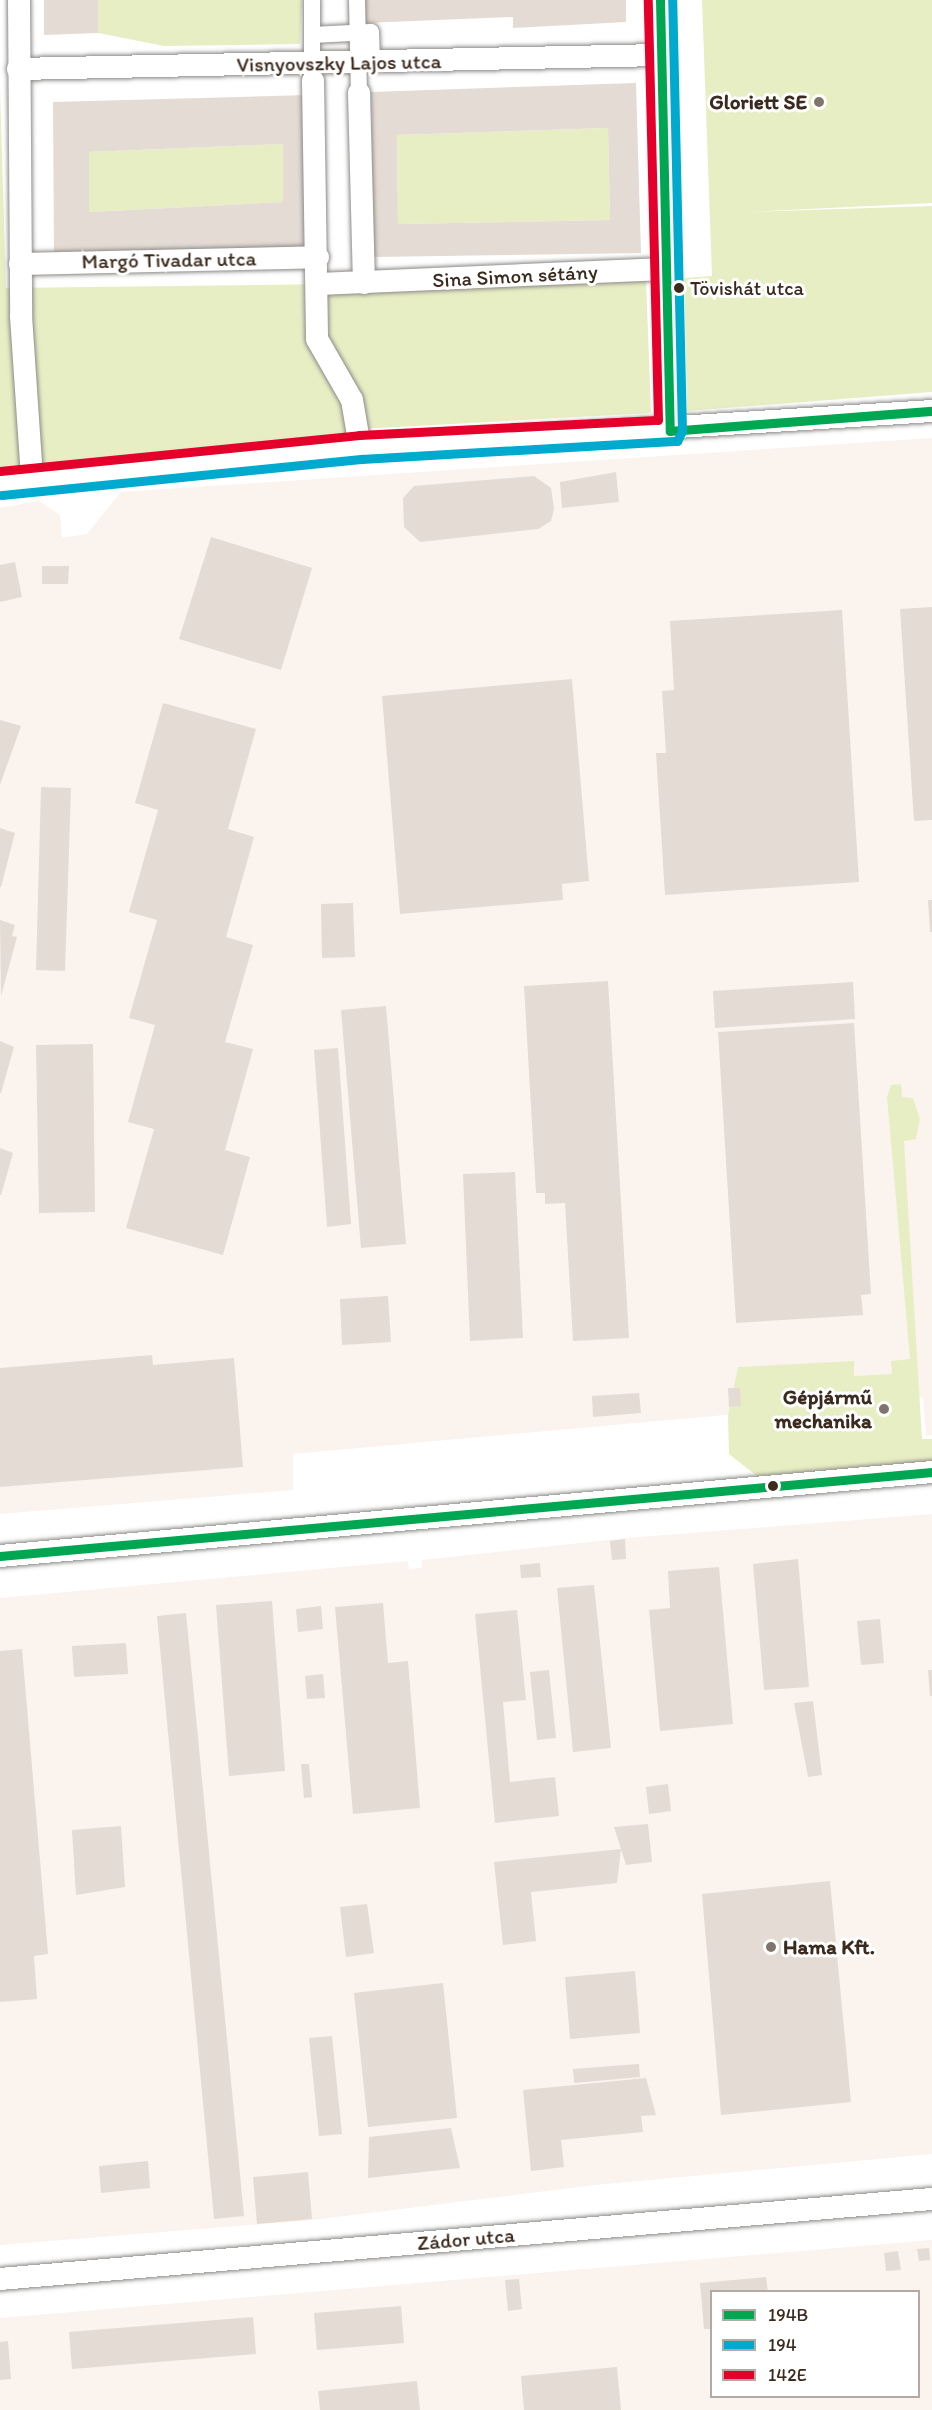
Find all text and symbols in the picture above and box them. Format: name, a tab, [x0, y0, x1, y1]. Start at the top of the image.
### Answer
street label: Visnyovszky Lajos utca	[237, 49, 441, 77]
place label: Gloriett SE	[709, 89, 807, 115]
marker: Gloriett SE	[812, 95, 826, 109]
street label: Margó Tivadar utca	[82, 246, 256, 274]
street label: Sina Simon sétány	[432, 259, 598, 293]
place label: Tövishát utca	[690, 276, 803, 300]
marker: Tövishát utca	[673, 282, 685, 294]
place label: Gépjármű mechanika	[774, 1384, 872, 1434]
marker: Gépjármű mechanika	[877, 1402, 891, 1416]
unlabelled marker	[767, 1480, 779, 1492]
place label: Hama Kft.	[783, 1934, 875, 1960]
marker: Hama Kft.	[764, 1940, 778, 1954]
street label: Zádor utca	[416, 2222, 516, 2256]
legend	[710, 2290, 920, 2398]
text: 194B	[768, 2304, 808, 2326]
text: 194	[768, 2334, 797, 2356]
text: 142E	[768, 2364, 807, 2386]

